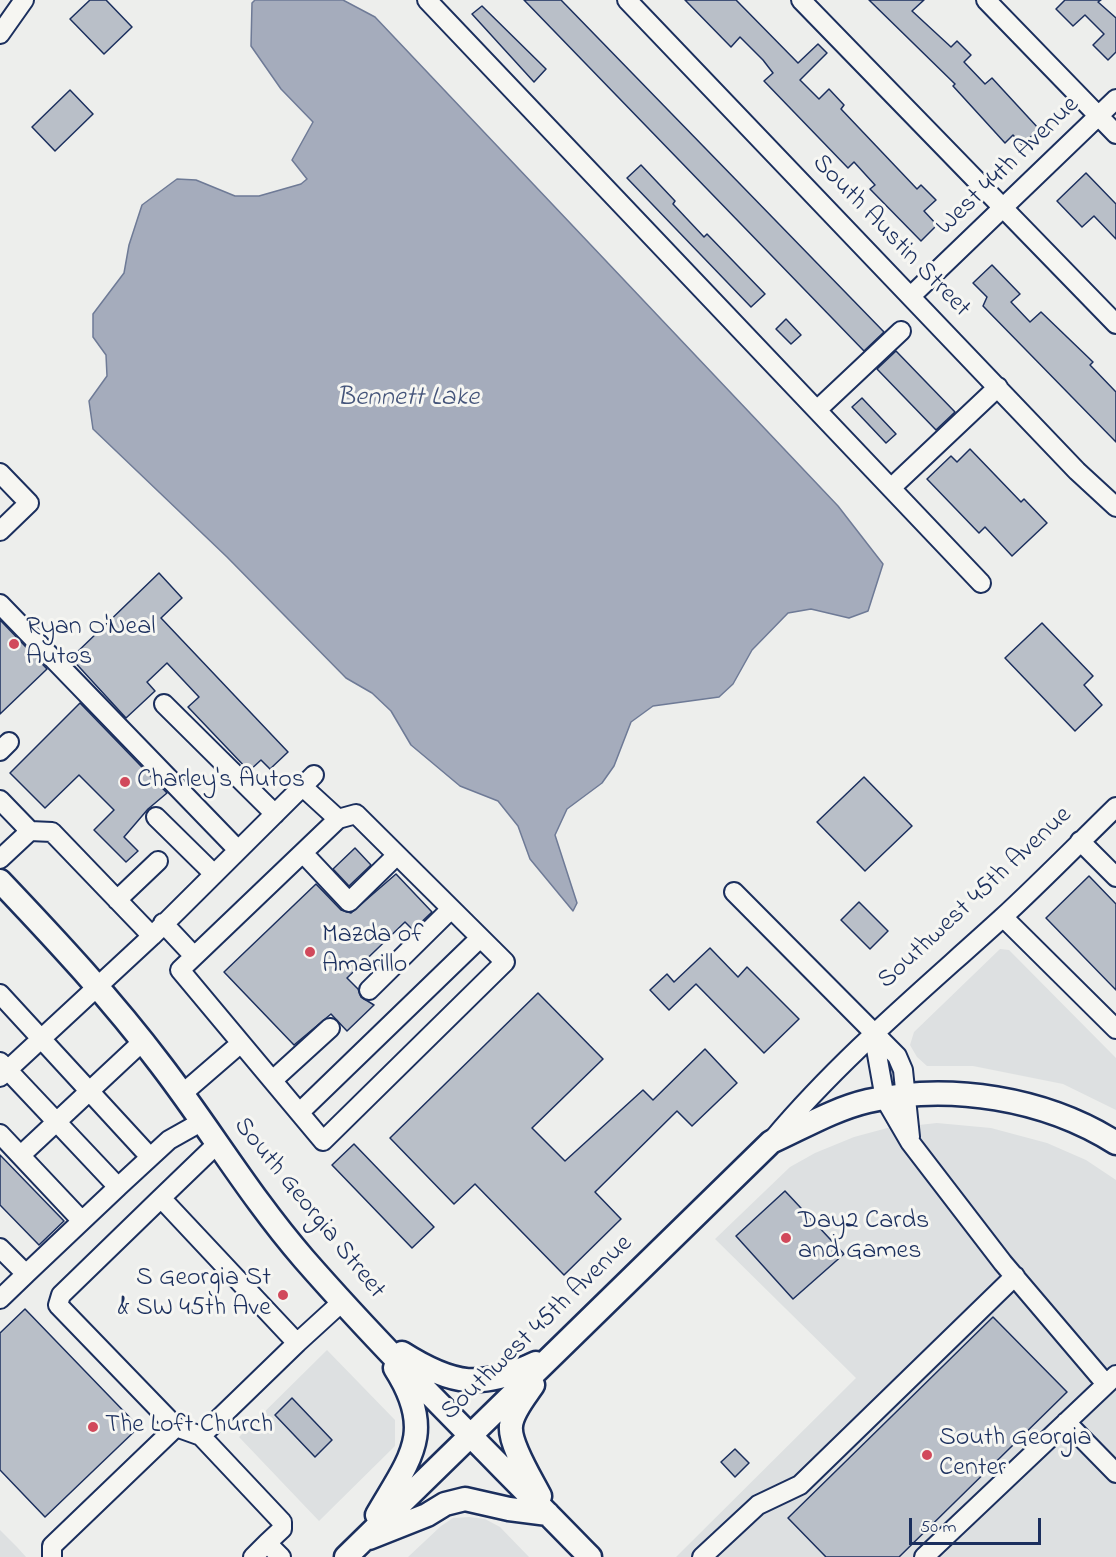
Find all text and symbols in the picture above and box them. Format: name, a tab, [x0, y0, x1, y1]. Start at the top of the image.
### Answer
street label: West 44th Avenue	[931, 91, 1087, 243]
street label: South Austin Street	[804, 149, 976, 325]
water label: Bennett Lake	[337, 384, 479, 416]
place label: Ryan O'Neal Autos	[26, 613, 156, 674]
marker: Ryan O'Neal Autos	[7, 637, 21, 651]
place label: Charley's Autos	[137, 766, 305, 798]
marker: Charley's Autos	[118, 775, 132, 789]
street label: Southwest 45th Avenue	[872, 801, 1080, 997]
place label: Mazda of Amarillo	[322, 921, 423, 982]
marker: Mazda of Amarillo	[303, 945, 317, 959]
street label: South Georgia Street	[225, 1112, 391, 1306]
place label: Day2 Cards and Games	[798, 1207, 929, 1268]
street label: Southwest 45th Avenue	[436, 1229, 640, 1429]
marker: Day2 Cards and Games	[779, 1231, 793, 1245]
place label: S Georgia St & SW 45th Ave	[118, 1264, 271, 1326]
marker: S Georgia St & SW 45th Ave	[276, 1288, 290, 1302]
place label: The Loft Church	[105, 1411, 273, 1443]
marker: The Loft Church	[86, 1420, 100, 1434]
place label: South Georgia Center	[939, 1424, 1092, 1486]
marker: South Georgia Center	[920, 1448, 934, 1462]
scale bar	[912, 1506, 1044, 1544]
text: 50 m	[920, 1515, 957, 1541]

